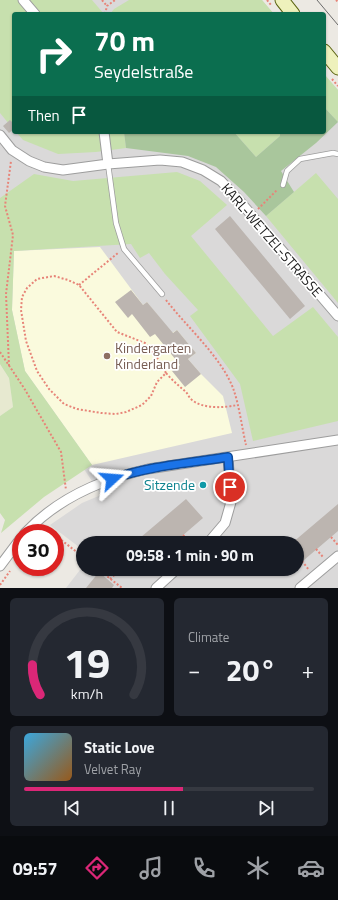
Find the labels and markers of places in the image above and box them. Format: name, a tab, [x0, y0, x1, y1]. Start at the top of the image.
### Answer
place label: Kindergarten Kinderland	[115, 337, 191, 374]
marker: Kindergarten Kinderland	[102, 351, 112, 361]
pin	[213, 470, 247, 504]
place label: Sitzende	[144, 474, 195, 495]
marker: Sitzende	[198, 480, 208, 490]

